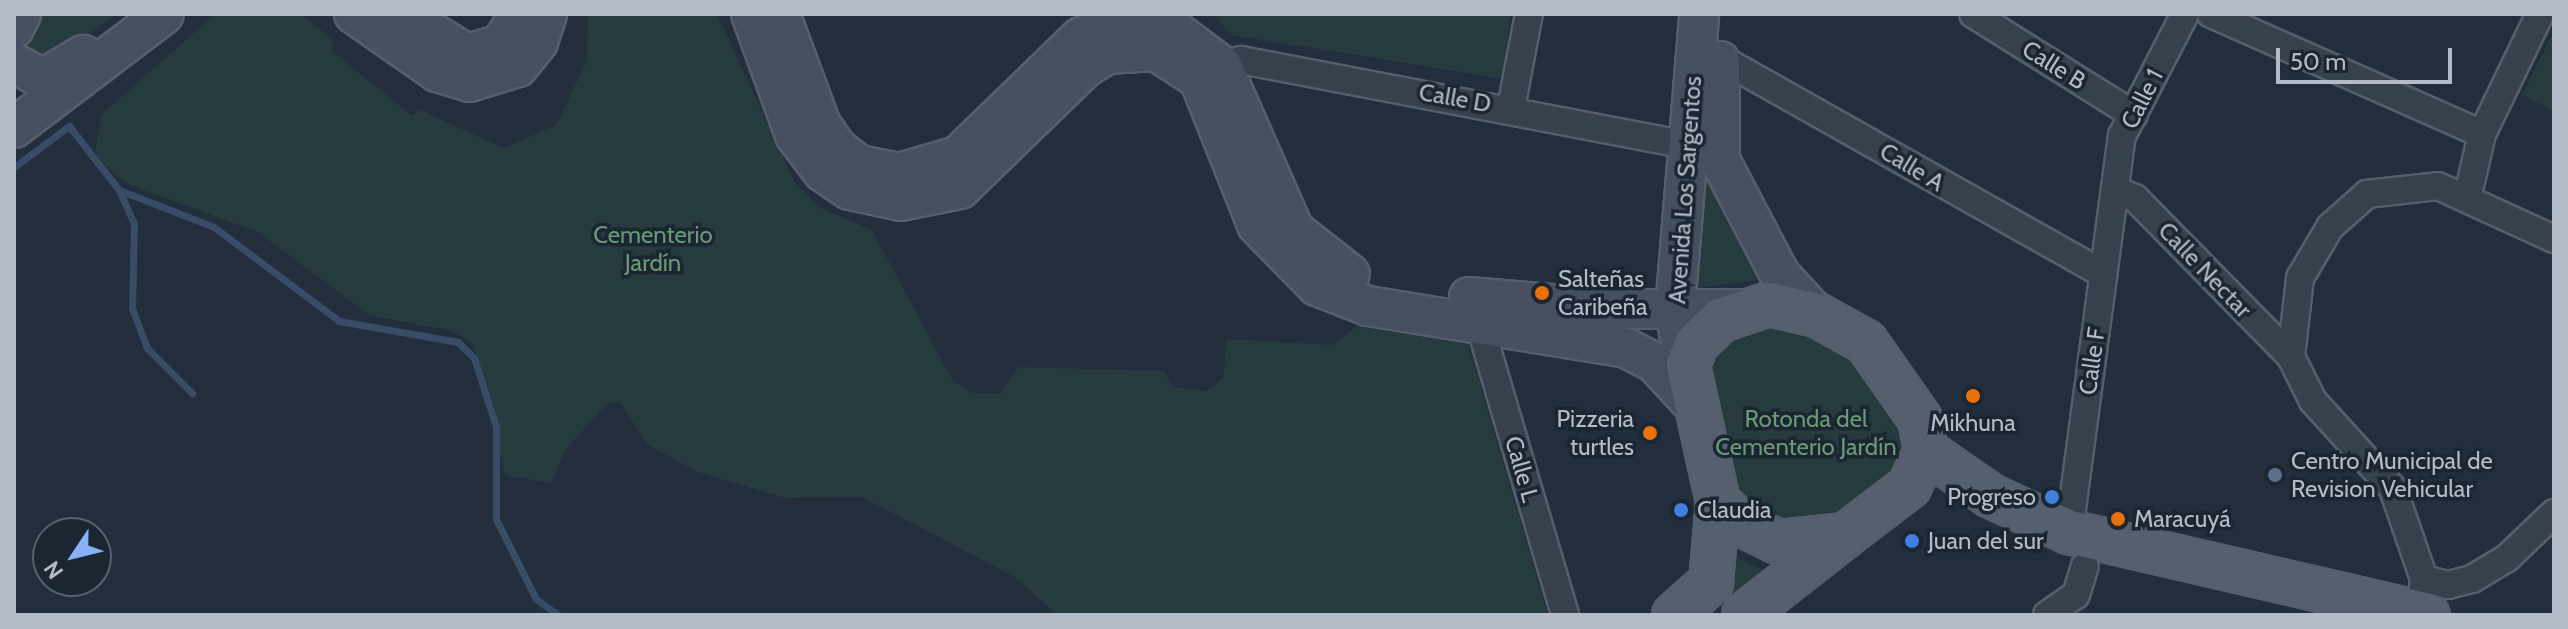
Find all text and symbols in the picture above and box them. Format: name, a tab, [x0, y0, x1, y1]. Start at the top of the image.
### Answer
scale bar	[2280, 32, 2456, 82]
street label: Calle B	[2017, 34, 2091, 96]
text: 50 m	[2290, 47, 2346, 76]
street label: Calle 1	[2115, 64, 2169, 134]
street label: Avenida Los Sargentos	[1663, 75, 1707, 305]
street label: Calle D	[1417, 78, 1493, 118]
street label: Calle A	[1875, 137, 1949, 197]
street label: Calle Nectar	[2152, 216, 2258, 324]
park label: Cementerio Jardín	[593, 221, 713, 277]
place label: Salteñas Caribeña	[1558, 265, 1648, 321]
marker: Salteñas Caribeña	[1533, 284, 1551, 302]
street label: Calle F	[2073, 325, 2111, 397]
marker: Mikhuna	[1964, 387, 1982, 405]
place label: Pizzeria turtles	[1557, 405, 1634, 461]
park label: Rotonda del Cementerio Jardín	[1715, 405, 1897, 461]
place label: Mikhuna	[1930, 409, 2016, 437]
marker: Pizzeria turtles	[1641, 424, 1659, 442]
street label: Calle L	[1499, 433, 1545, 505]
place label: Centro Municipal de Revision Vehicular	[2291, 447, 2493, 503]
marker: Centro Municipal de Revision Vehicular	[2266, 466, 2284, 484]
place label: Progreso	[1947, 483, 2036, 511]
marker: Progreso	[2043, 488, 2061, 506]
place label: Claudia	[1697, 496, 1771, 524]
marker: Claudia	[1672, 501, 1690, 519]
place label: Maracuyá	[2134, 505, 2231, 533]
marker: Maracuyá	[2109, 510, 2127, 528]
north arrow	[32, 517, 112, 597]
place label: Juan del sur	[1928, 527, 2044, 555]
marker: Juan del sur	[1903, 532, 1921, 550]
text: N	[38, 556, 69, 584]

